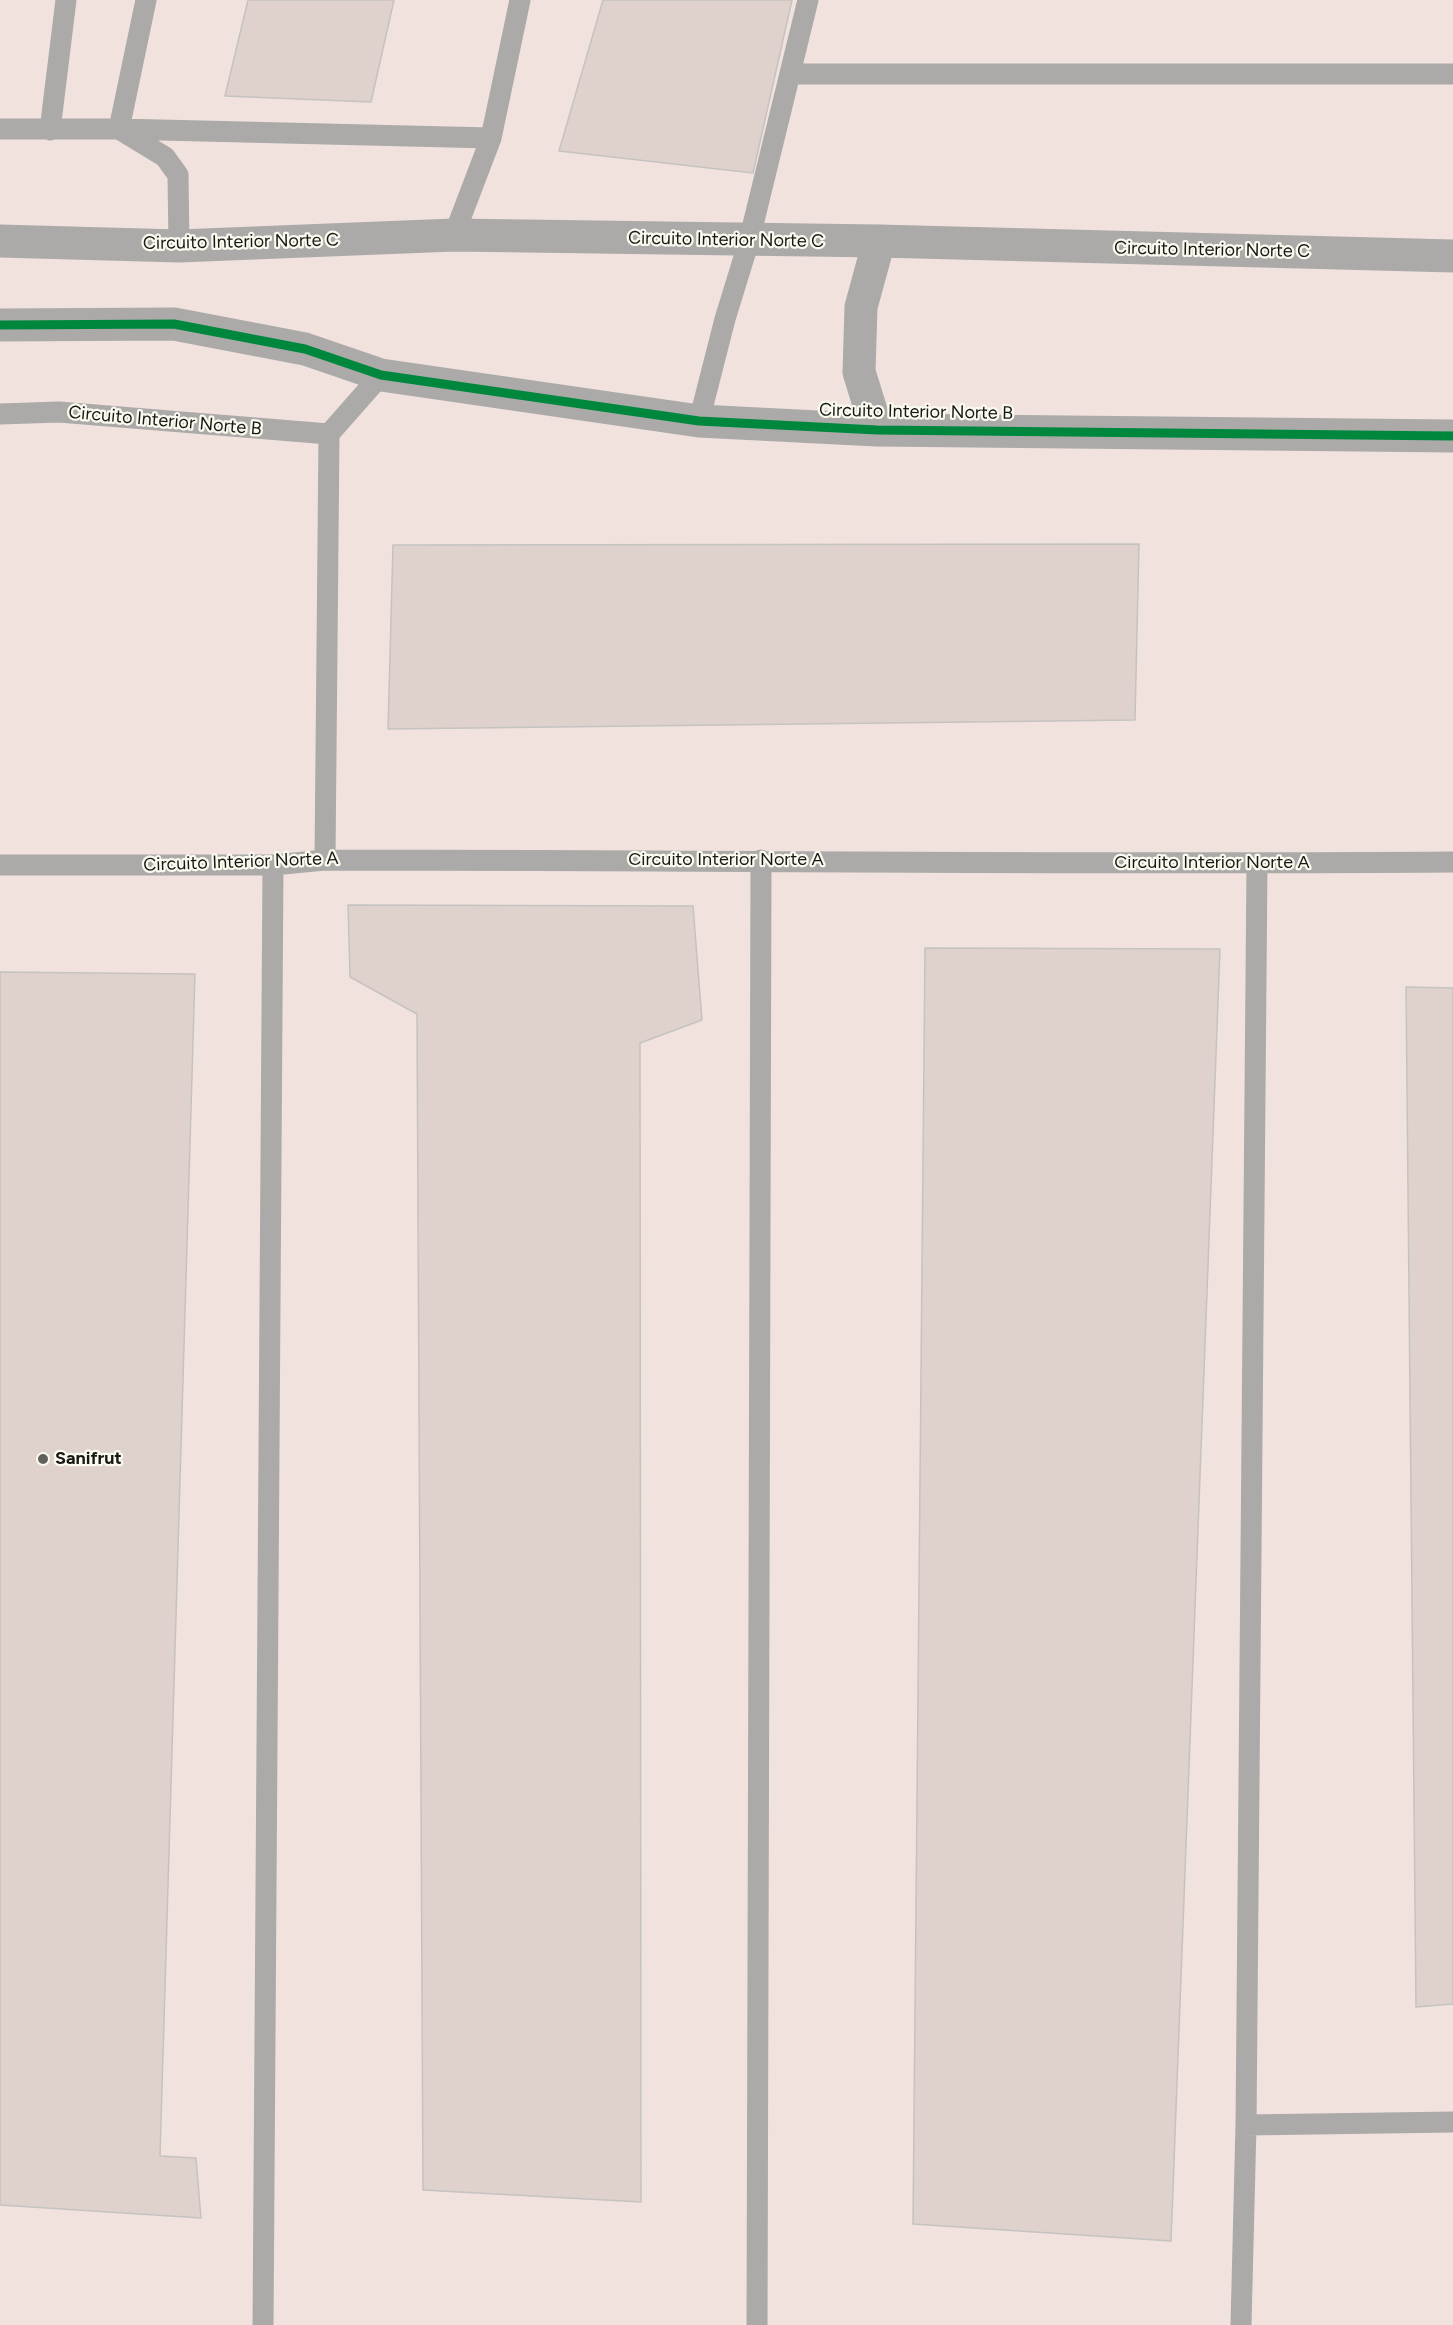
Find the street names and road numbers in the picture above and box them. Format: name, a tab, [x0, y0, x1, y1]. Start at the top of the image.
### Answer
street label: Circuito Interior Norte C	[628, 227, 824, 253]
street label: Circuito Interior Norte C	[143, 229, 339, 255]
street label: Circuito Interior Norte C	[1114, 237, 1310, 263]
street label: Circuito Interior Norte B	[819, 400, 1013, 424]
street label: Circuito Interior Norte B	[67, 402, 263, 440]
street label: Circuito Interior Norte A	[143, 848, 339, 876]
street label: Circuito Interior Norte A	[628, 849, 824, 871]
street label: Circuito Interior Norte A	[1114, 852, 1310, 874]

